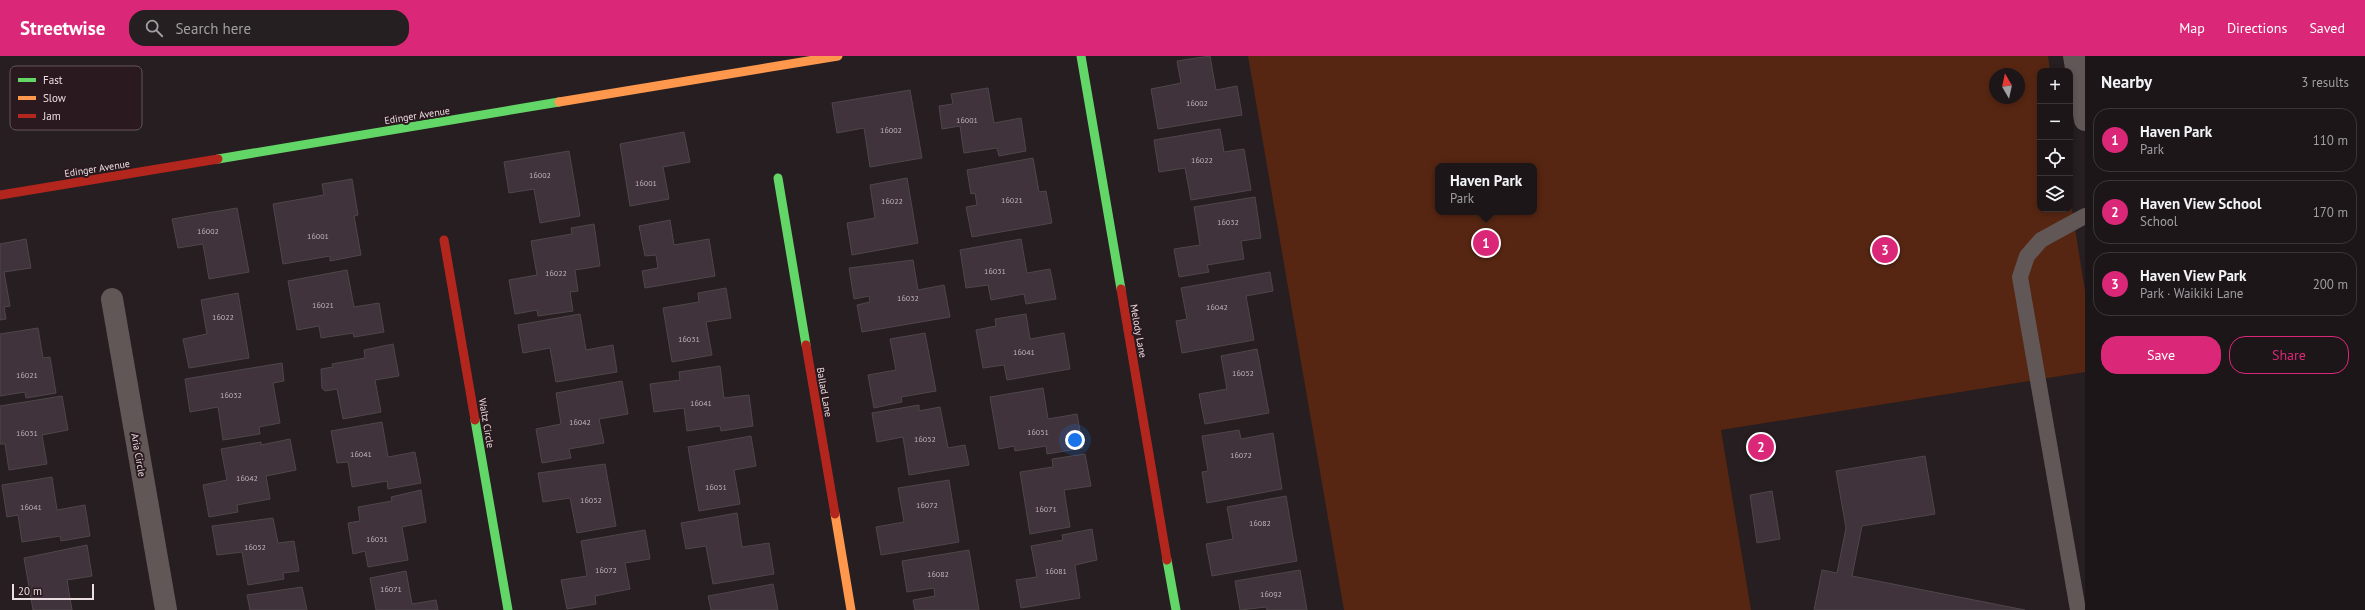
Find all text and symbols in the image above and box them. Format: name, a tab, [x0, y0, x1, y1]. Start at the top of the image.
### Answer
search box	[129, 10, 409, 46]
text: Streetwise	[20, 16, 105, 40]
icon: search	[143, 17, 165, 39]
text: Search here	[175, 19, 251, 38]
text: Map	[2179, 19, 2205, 37]
text: Directions	[2227, 19, 2287, 37]
text: Saved	[2309, 19, 2345, 37]
legend	[10, 66, 142, 130]
north arrow	[1989, 68, 2025, 104]
map controls	[2037, 68, 2073, 212]
button: +	[2037, 68, 2073, 104]
text: Nearby	[2101, 71, 2152, 93]
text: Fast	[43, 73, 63, 87]
text: 3 results	[2301, 74, 2349, 91]
text: Slow	[43, 91, 66, 105]
house number: 16002	[1186, 98, 1208, 108]
street label: Edinger Avenue	[383, 104, 451, 127]
button: −	[2037, 104, 2073, 140]
text: Jam	[42, 109, 61, 123]
house number: 16001	[956, 115, 978, 125]
text: Haven Park	[2140, 122, 2212, 141]
house number: 16002	[880, 125, 902, 135]
text: 1	[2111, 132, 2119, 149]
text: 110 m	[2313, 132, 2348, 149]
button: locate	[2037, 140, 2073, 176]
text: Park	[2140, 141, 2164, 158]
house number: 16022	[1191, 155, 1213, 165]
street label: Edinger Avenue	[63, 157, 131, 180]
popup	[1435, 163, 1537, 215]
house number: 16002	[529, 170, 551, 180]
text: Haven Park	[1450, 171, 1522, 190]
button: layers	[2037, 176, 2073, 212]
house number: 16001	[635, 178, 657, 188]
text: Park	[1450, 190, 1474, 207]
text: Haven View School	[2140, 194, 2261, 213]
house number: 16021	[1001, 195, 1023, 205]
house number: 16022	[881, 196, 903, 206]
text: 2	[2111, 204, 2119, 221]
text: 170 m	[2313, 204, 2348, 221]
text: School	[2140, 213, 2178, 230]
house number: 16032	[1217, 217, 1239, 227]
house number: 16002	[197, 226, 219, 236]
pin: 1	[1473, 228, 1499, 258]
house number: 16001	[307, 231, 329, 241]
pin: 3	[1872, 235, 1898, 265]
house number: 16031	[984, 266, 1006, 276]
text: Haven View Park	[2140, 266, 2246, 285]
house number: 16022	[545, 268, 567, 278]
text: 3	[2111, 276, 2119, 293]
text: 200 m	[2313, 276, 2348, 293]
text: Park · Waikiki Lane	[2140, 285, 2243, 302]
house number: 16032	[897, 293, 919, 303]
house number: 16021	[312, 300, 334, 310]
house number: 16042	[1206, 302, 1228, 312]
street label: Melody Lane	[1127, 303, 1150, 359]
house number: 16022	[212, 312, 234, 322]
house number: 16031	[678, 334, 700, 344]
button: Save	[2101, 336, 2221, 374]
button: Share	[2229, 336, 2349, 374]
house number: 16041	[1013, 347, 1035, 357]
street label: Ballad Lane	[814, 366, 835, 418]
house number: 16052	[1232, 368, 1254, 378]
house number: 16021	[16, 370, 38, 380]
house number: 16032	[220, 390, 242, 400]
street label: Waltz Circle	[476, 397, 497, 449]
house number: 16041	[690, 398, 712, 408]
house number: 16042	[569, 417, 591, 427]
house number: 16051	[1027, 427, 1049, 437]
house number: 16031	[16, 428, 38, 438]
your location	[1065, 430, 1085, 450]
street label: Aria Circle	[128, 432, 149, 478]
pin: 2	[1748, 432, 1774, 462]
house number: 16052	[914, 434, 936, 444]
house number: 16041	[350, 449, 372, 459]
house number: 16072	[1230, 450, 1252, 460]
house number: 16042	[236, 473, 258, 483]
house number: 16051	[705, 482, 727, 492]
house number: 16052	[580, 495, 602, 505]
house number: 16072	[916, 500, 938, 510]
house number: 16041	[20, 502, 42, 512]
house number: 16071	[1035, 504, 1057, 514]
house number: 16082	[1249, 518, 1271, 528]
house number: 16051	[366, 534, 388, 544]
house number: 16052	[244, 542, 266, 552]
house number: 16072	[595, 565, 617, 575]
house number: 16081	[1045, 566, 1067, 576]
house number: 16082	[927, 569, 949, 579]
scale bar	[12, 582, 94, 601]
text: 20 m	[18, 584, 42, 598]
house number: 16071	[380, 584, 402, 594]
house number: 16092	[1260, 589, 1282, 599]

